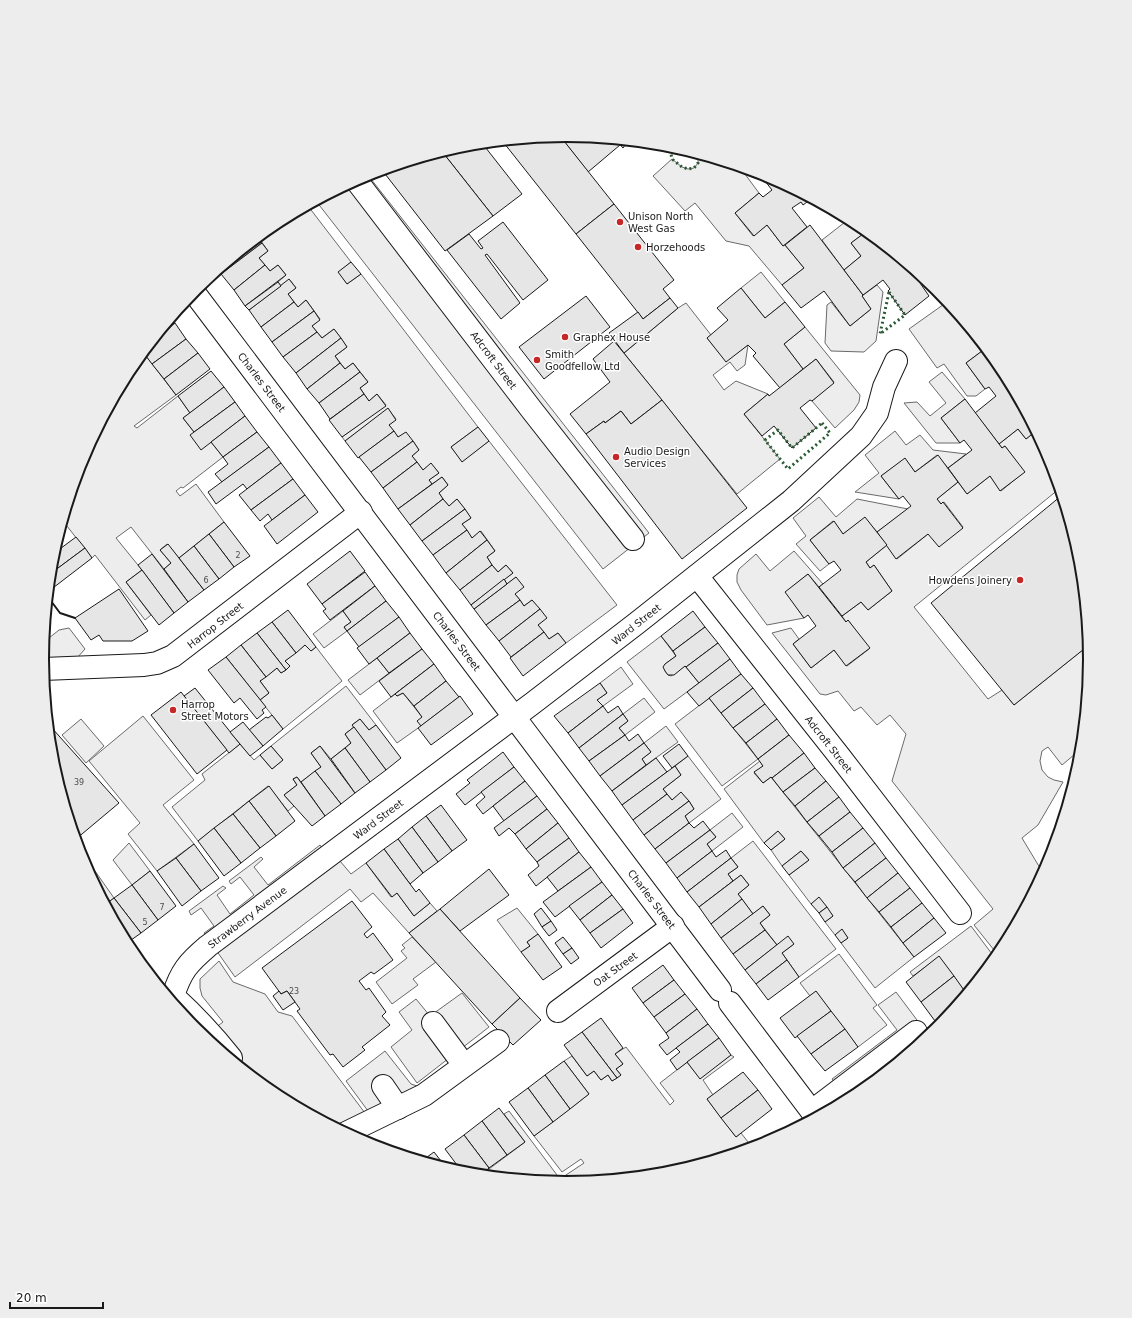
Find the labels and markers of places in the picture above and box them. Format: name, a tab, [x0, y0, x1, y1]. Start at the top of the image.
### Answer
place label: Unison North West Gas	[628, 211, 693, 234]
marker: Unison North West Gas	[615, 217, 625, 227]
marker: Horzehoods	[633, 242, 643, 252]
place label: Horzehoods	[646, 242, 705, 253]
marker: Graphex House	[560, 332, 570, 342]
place label: Graphex House	[573, 332, 650, 343]
place label: Smith Goodfellow Ltd	[545, 349, 620, 372]
marker: Smith Goodfellow Ltd	[532, 355, 542, 365]
place label: Audio Design Services	[624, 446, 690, 469]
marker: Audio Design Services	[611, 452, 621, 462]
place label: Howdens Joinery	[929, 575, 1012, 586]
marker: Howdens Joinery	[1015, 575, 1025, 585]
place label: Harrop Street Motors	[181, 699, 249, 722]
marker: Harrop Street Motors	[168, 705, 178, 715]

